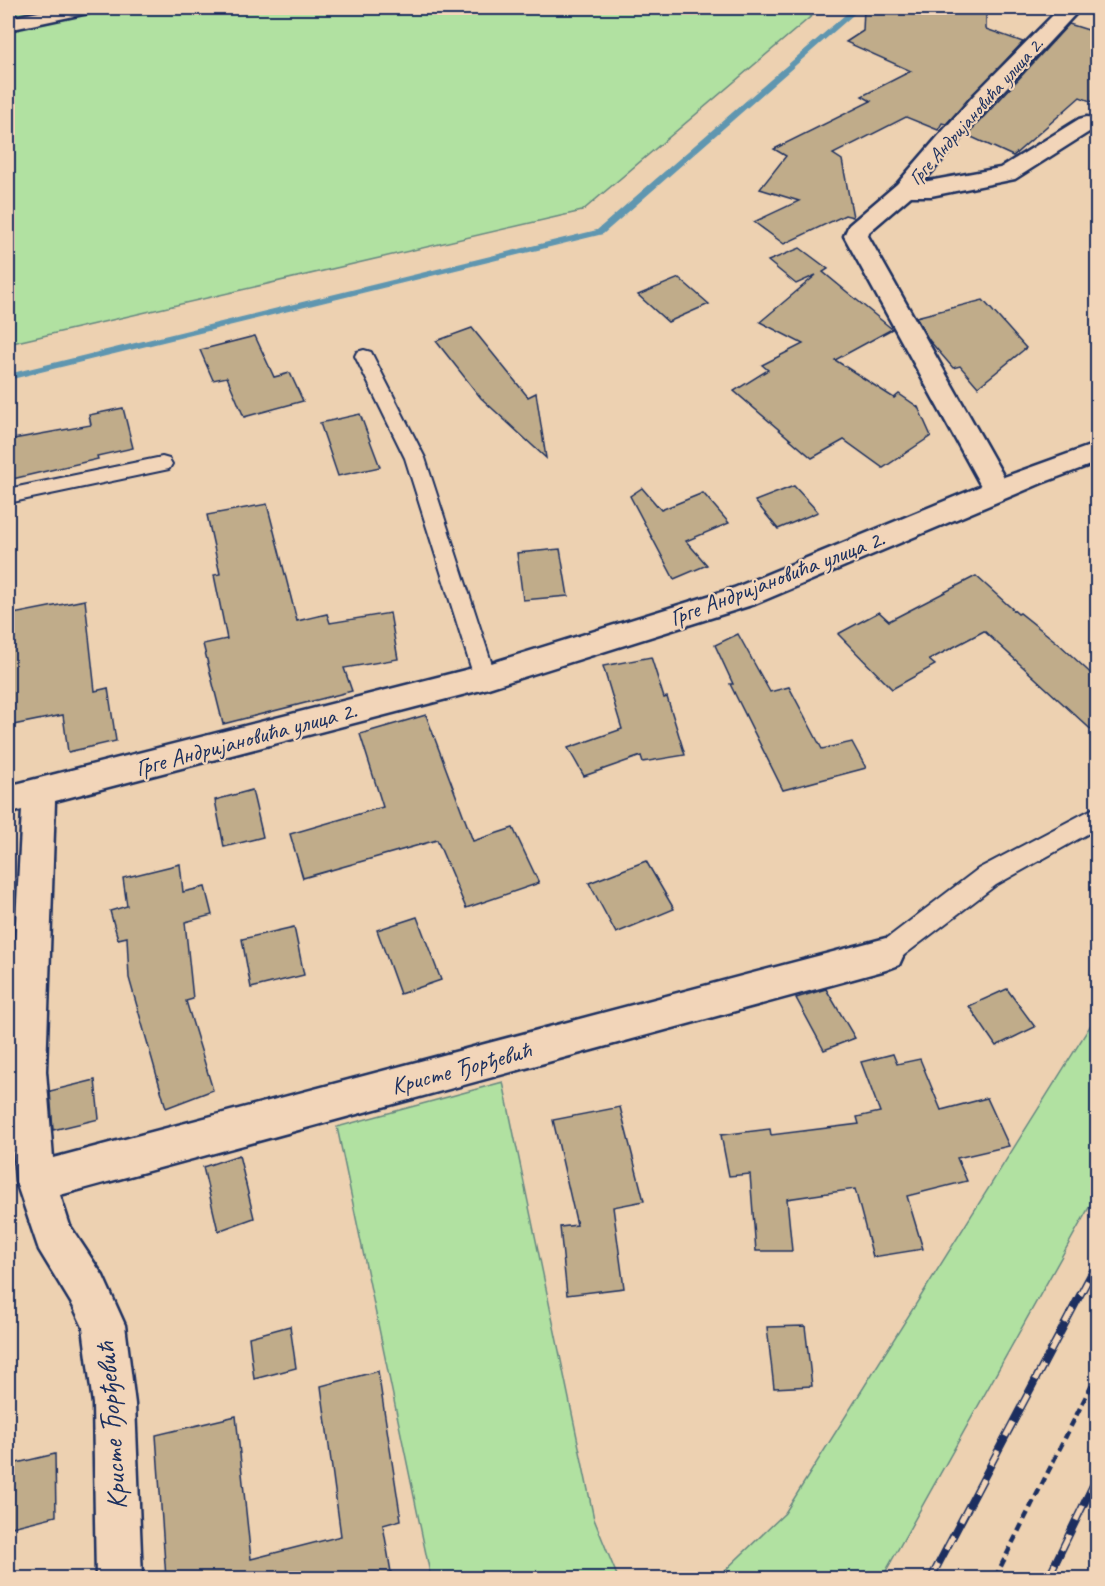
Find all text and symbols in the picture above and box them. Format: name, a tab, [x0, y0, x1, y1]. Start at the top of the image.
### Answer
street label: Грге Андријановића улица 2.	[903, 32, 1049, 190]
street label: Грге Андријановића улица 2.	[665, 523, 889, 633]
street label: Грге Андријановића улица 2.	[132, 695, 360, 783]
street label: Кристе Ђорђевић	[388, 1034, 536, 1101]
street label: Кристе Ђорђевић	[88, 1339, 134, 1511]

